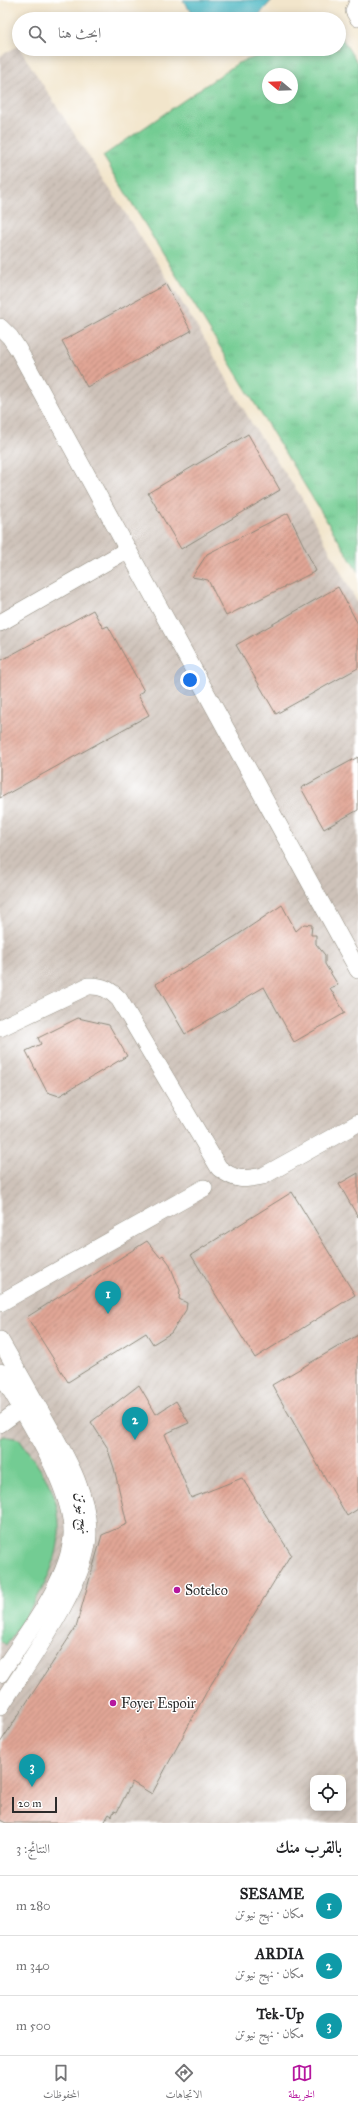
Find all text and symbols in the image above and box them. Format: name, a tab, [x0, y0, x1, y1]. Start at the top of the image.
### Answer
search box	[12, 12, 346, 56]
icon: search	[26, 23, 48, 45]
text: ابحث هنا	[58, 24, 101, 42]
north arrow	[262, 68, 298, 104]
your location	[180, 670, 200, 690]
pin: 1	[95, 1281, 121, 1314]
pin: 2	[122, 1407, 148, 1440]
street label: نهج نيوتن	[68, 1491, 94, 1536]
place label: Sotelco	[185, 1582, 228, 1599]
marker: Sotelco	[172, 1585, 182, 1595]
place label: Foyer Espoir	[121, 1695, 197, 1712]
marker: Foyer Espoir	[108, 1698, 118, 1708]
pin: 3	[19, 1754, 45, 1787]
map controls	[310, 1775, 346, 1811]
button: locate	[310, 1775, 346, 1811]
scale bar	[12, 1795, 57, 1814]
text: 20 m	[18, 1797, 41, 1810]
text: بالقرب منك	[276, 1837, 342, 1858]
text: النتائج: 3	[16, 1841, 50, 1857]
text: SESAME	[240, 1885, 304, 1903]
text: 280 m	[16, 1898, 51, 1914]
text: 1	[326, 1898, 332, 1914]
text: مكان · نهج نيوتن	[235, 1906, 304, 1922]
text: ARDIA	[255, 1945, 304, 1963]
text: 340 m	[16, 1958, 50, 1974]
text: 2	[326, 1958, 332, 1974]
text: مكان · نهج نيوتن	[235, 1966, 304, 1982]
text: Tek-Up	[257, 2005, 304, 2023]
text: 500 m	[16, 2018, 51, 2034]
text: 3	[326, 2018, 332, 2034]
text: مكان · نهج نيوتن	[235, 2026, 304, 2042]
tab: المحفوظات	[43, 2062, 79, 2105]
tab: الاتجاهات	[165, 2062, 202, 2105]
tab: الخريطة	[288, 2062, 315, 2105]

